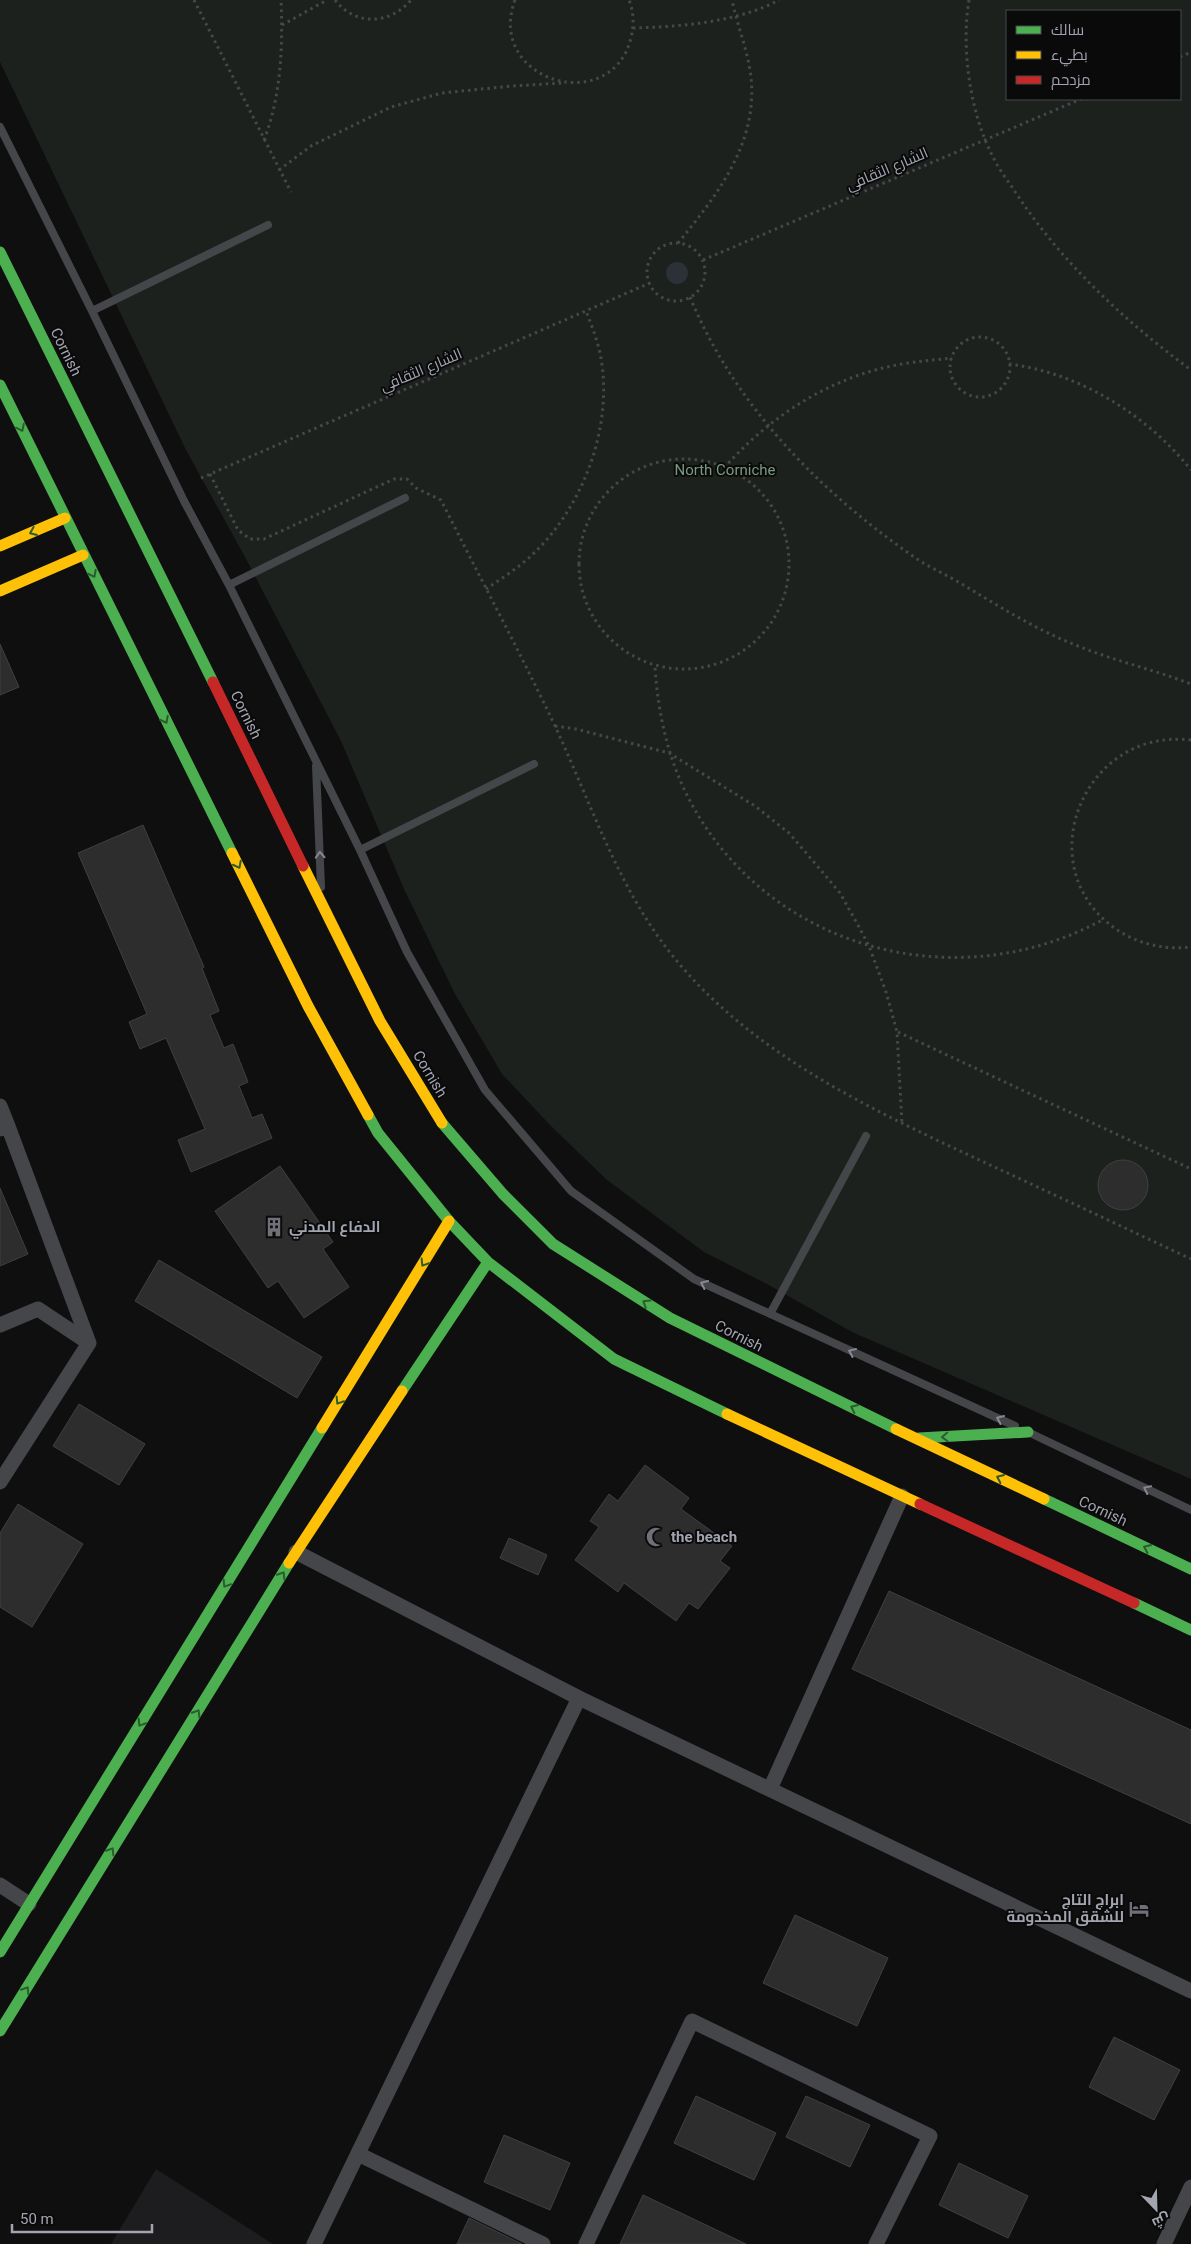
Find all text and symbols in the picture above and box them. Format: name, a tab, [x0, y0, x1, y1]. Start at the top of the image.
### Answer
legend	[1006, 10, 1181, 100]
text: سالك	[1051, 21, 1084, 39]
text: بطيء	[1051, 46, 1088, 67]
text: مزدحم	[1051, 71, 1091, 90]
street label: الشارع الثقافي	[843, 144, 932, 197]
street label: Cornish	[47, 325, 85, 379]
street label: الشارع الثقافي	[377, 345, 466, 398]
one-way arrow	[15, 423, 25, 432]
park label: North Corniche	[675, 461, 776, 479]
one-way arrow	[29, 526, 38, 537]
one-way arrow	[87, 569, 97, 578]
street label: Cornish	[227, 688, 265, 742]
one-way arrow	[159, 715, 170, 724]
one-way arrow	[314, 851, 325, 859]
one-way arrow	[232, 860, 242, 869]
street label: Cornish	[409, 1047, 451, 1101]
building icon: الدفاع المدني	[263, 1216, 285, 1238]
place label: الدفاع المدني	[289, 1218, 380, 1239]
one-way arrow	[421, 1257, 430, 1266]
one-way arrow	[700, 1280, 709, 1291]
one-way arrow	[643, 1300, 652, 1310]
street label: Cornish	[712, 1316, 766, 1356]
one-way arrow	[848, 1347, 857, 1358]
one-way arrow	[335, 1396, 345, 1405]
one-way arrow	[850, 1405, 859, 1415]
one-way arrow	[996, 1415, 1005, 1425]
one-way arrow	[940, 1431, 948, 1442]
one-way arrow	[996, 1474, 1005, 1485]
one-way arrow	[1143, 1484, 1152, 1495]
street label: Cornish	[1076, 1492, 1130, 1530]
mosque icon: the beach	[645, 1526, 667, 1548]
place label: the beach	[671, 1528, 737, 1546]
one-way arrow	[1143, 1544, 1152, 1555]
one-way arrow	[276, 1571, 286, 1580]
one-way arrow	[223, 1579, 233, 1588]
one-way arrow	[190, 1710, 200, 1719]
one-way arrow	[138, 1717, 147, 1726]
one-way arrow	[105, 1848, 115, 1857]
place label: ابراج التاج للشقق المخدومة	[1006, 1891, 1124, 1926]
hotel icon: ابراج التاج للشقق المخدومة	[1128, 1898, 1150, 1920]
one-way arrow	[19, 1986, 29, 1995]
north arrow	[1131, 2184, 1181, 2234]
scale bar	[12, 2202, 152, 2234]
text: ش	[1149, 2209, 1172, 2232]
text: 50 m	[20, 2210, 54, 2228]

